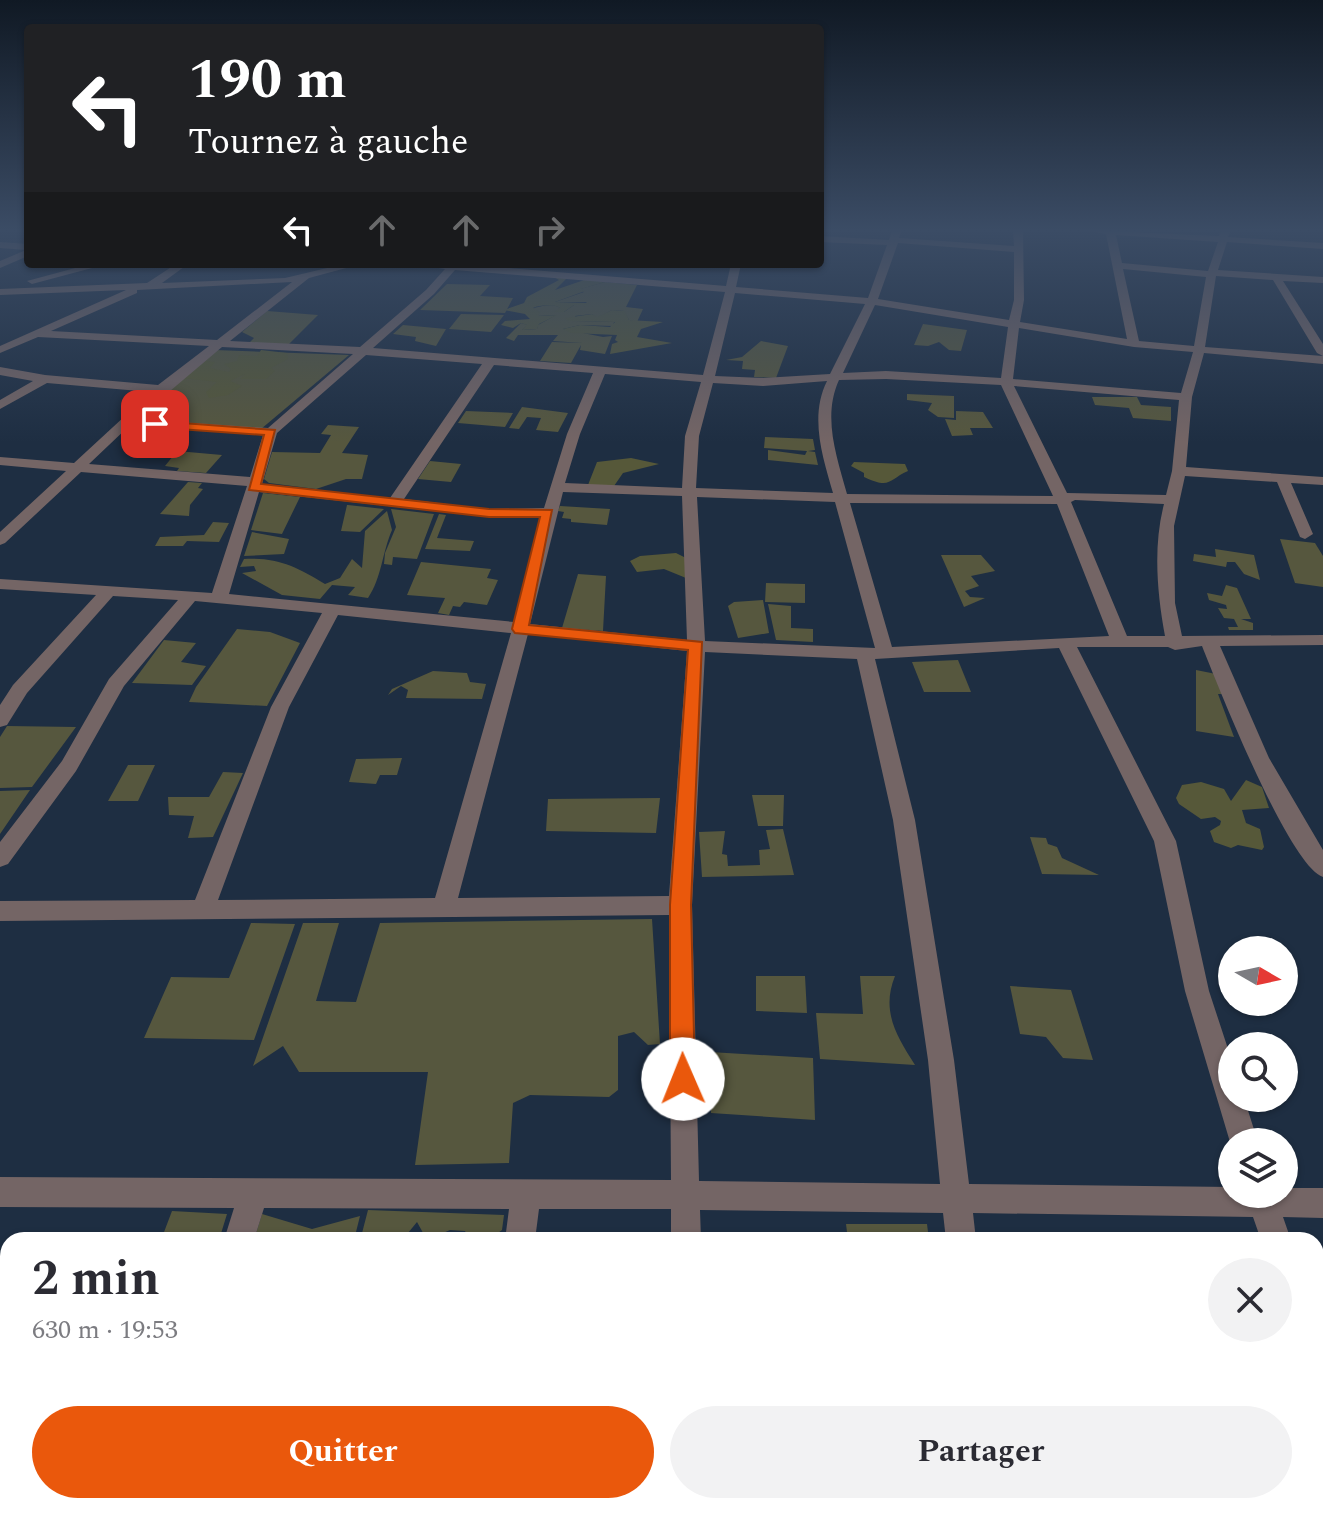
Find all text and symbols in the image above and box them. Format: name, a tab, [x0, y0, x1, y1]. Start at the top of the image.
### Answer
text: 190 m	[188, 38, 347, 123]
icon: left	[56, 56, 160, 160]
text: Tournez à gauche	[188, 115, 468, 170]
icon: left	[276, 208, 320, 252]
icon: ahead	[360, 208, 404, 252]
icon: ahead	[444, 208, 488, 252]
icon: right	[528, 208, 572, 252]
pin	[121, 390, 189, 458]
icon: arrive	[133, 402, 177, 446]
north arrow	[1218, 936, 1298, 1016]
map controls	[1218, 936, 1298, 1208]
button: search	[1218, 1032, 1298, 1112]
position arrow	[641, 1037, 725, 1121]
button: layers	[1218, 1128, 1298, 1208]
text: 2 min	[32, 1243, 160, 1316]
button: close	[1208, 1258, 1292, 1342]
text: 630 m · 19:53	[32, 1310, 178, 1350]
button: Quitter	[32, 1406, 654, 1498]
button: Partager	[670, 1406, 1292, 1498]

